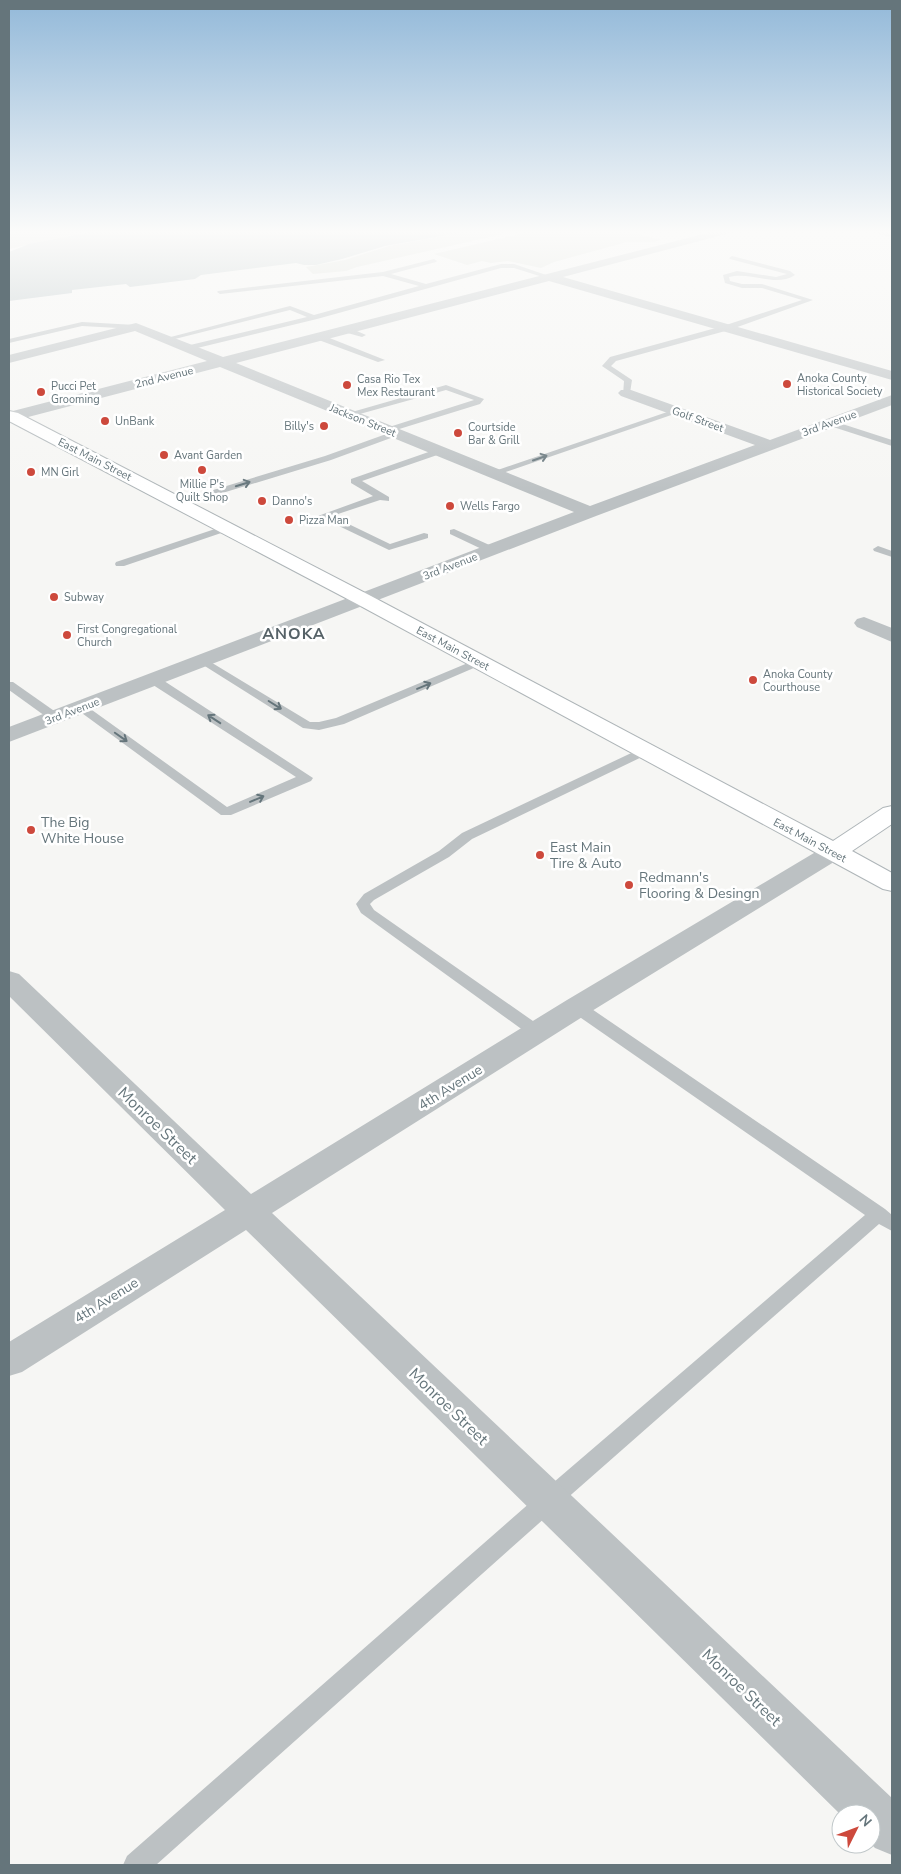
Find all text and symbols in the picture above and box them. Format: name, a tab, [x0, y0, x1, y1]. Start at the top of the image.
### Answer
street label: 2nd Avenue	[133, 363, 195, 392]
place label: Anoka County Historical Society	[797, 371, 883, 399]
place label: Casa Rio Tex Mex Restaurant	[357, 372, 435, 400]
marker: Anoka County Historical Society	[781, 378, 793, 390]
place label: Pucci Pet Grooming	[51, 379, 100, 407]
marker: Casa Rio Tex Mex Restaurant	[341, 379, 353, 391]
marker: Pucci Pet Grooming	[35, 386, 47, 398]
street label: Jackson Street	[326, 400, 398, 441]
street label: Golf Street	[670, 403, 726, 436]
street label: 3rd Avenue	[800, 407, 859, 440]
place label: UnBank	[115, 414, 155, 429]
marker: UnBank	[99, 415, 111, 427]
place label: Billy's	[284, 419, 314, 434]
marker: Billy's	[318, 420, 330, 432]
place label: Courtside Bar & Grill	[468, 420, 520, 448]
marker: Courtside Bar & Grill	[452, 427, 464, 439]
street label: East Main Street	[55, 434, 134, 485]
place label: Avant Garden	[174, 448, 242, 463]
marker: Avant Garden	[158, 449, 170, 461]
one-way arrow	[532, 452, 548, 462]
marker: Millie P's Quilt Shop	[196, 464, 208, 476]
place label: MN Girl	[41, 465, 80, 480]
marker: MN Girl	[25, 466, 37, 478]
place label: Millie P's Quilt Shop	[176, 477, 228, 505]
one-way arrow	[235, 478, 251, 488]
place label: Danno's	[272, 494, 312, 509]
marker: Danno's	[256, 495, 268, 507]
place label: Wells Fargo	[460, 499, 520, 514]
marker: Wells Fargo	[444, 500, 456, 512]
place label: Pizza Man	[299, 513, 349, 528]
marker: Pizza Man	[283, 514, 295, 526]
street label: 3rd Avenue	[421, 549, 480, 584]
place label: Subway	[64, 590, 104, 605]
marker: Subway	[48, 591, 60, 603]
place label: First Congregational Church	[77, 622, 178, 650]
district label: ANOKA	[262, 623, 326, 645]
street label: East Main Street	[414, 623, 492, 674]
marker: First Congregational Church	[61, 629, 73, 641]
place label: Anoka County Courthouse	[763, 667, 833, 695]
marker: Anoka County Courthouse	[747, 674, 759, 686]
one-way arrow	[416, 680, 431, 690]
street label: 3rd Avenue	[43, 694, 102, 729]
one-way arrow	[268, 701, 282, 711]
one-way arrow	[208, 714, 222, 724]
one-way arrow	[113, 732, 127, 742]
one-way arrow	[249, 793, 264, 802]
place label: The Big White House	[41, 813, 124, 848]
street label: East Main Street	[771, 815, 849, 866]
marker: The Big White House	[25, 824, 37, 836]
place label: East Main Tire & Auto	[550, 838, 622, 873]
marker: East Main Tire & Auto	[534, 849, 546, 861]
place label: Redmann's Flooring & Desingn	[639, 868, 760, 903]
marker: Redmann's Flooring & Desingn	[623, 879, 635, 891]
street label: 4th Avenue	[414, 1060, 486, 1115]
street label: Monroe Street	[113, 1082, 202, 1169]
street label: 4th Avenue	[70, 1273, 142, 1328]
street label: Monroe Street	[404, 1363, 493, 1450]
street label: Monroe Street	[697, 1644, 786, 1731]
north arrow	[831, 1804, 881, 1854]
text: N	[855, 1810, 876, 1831]

